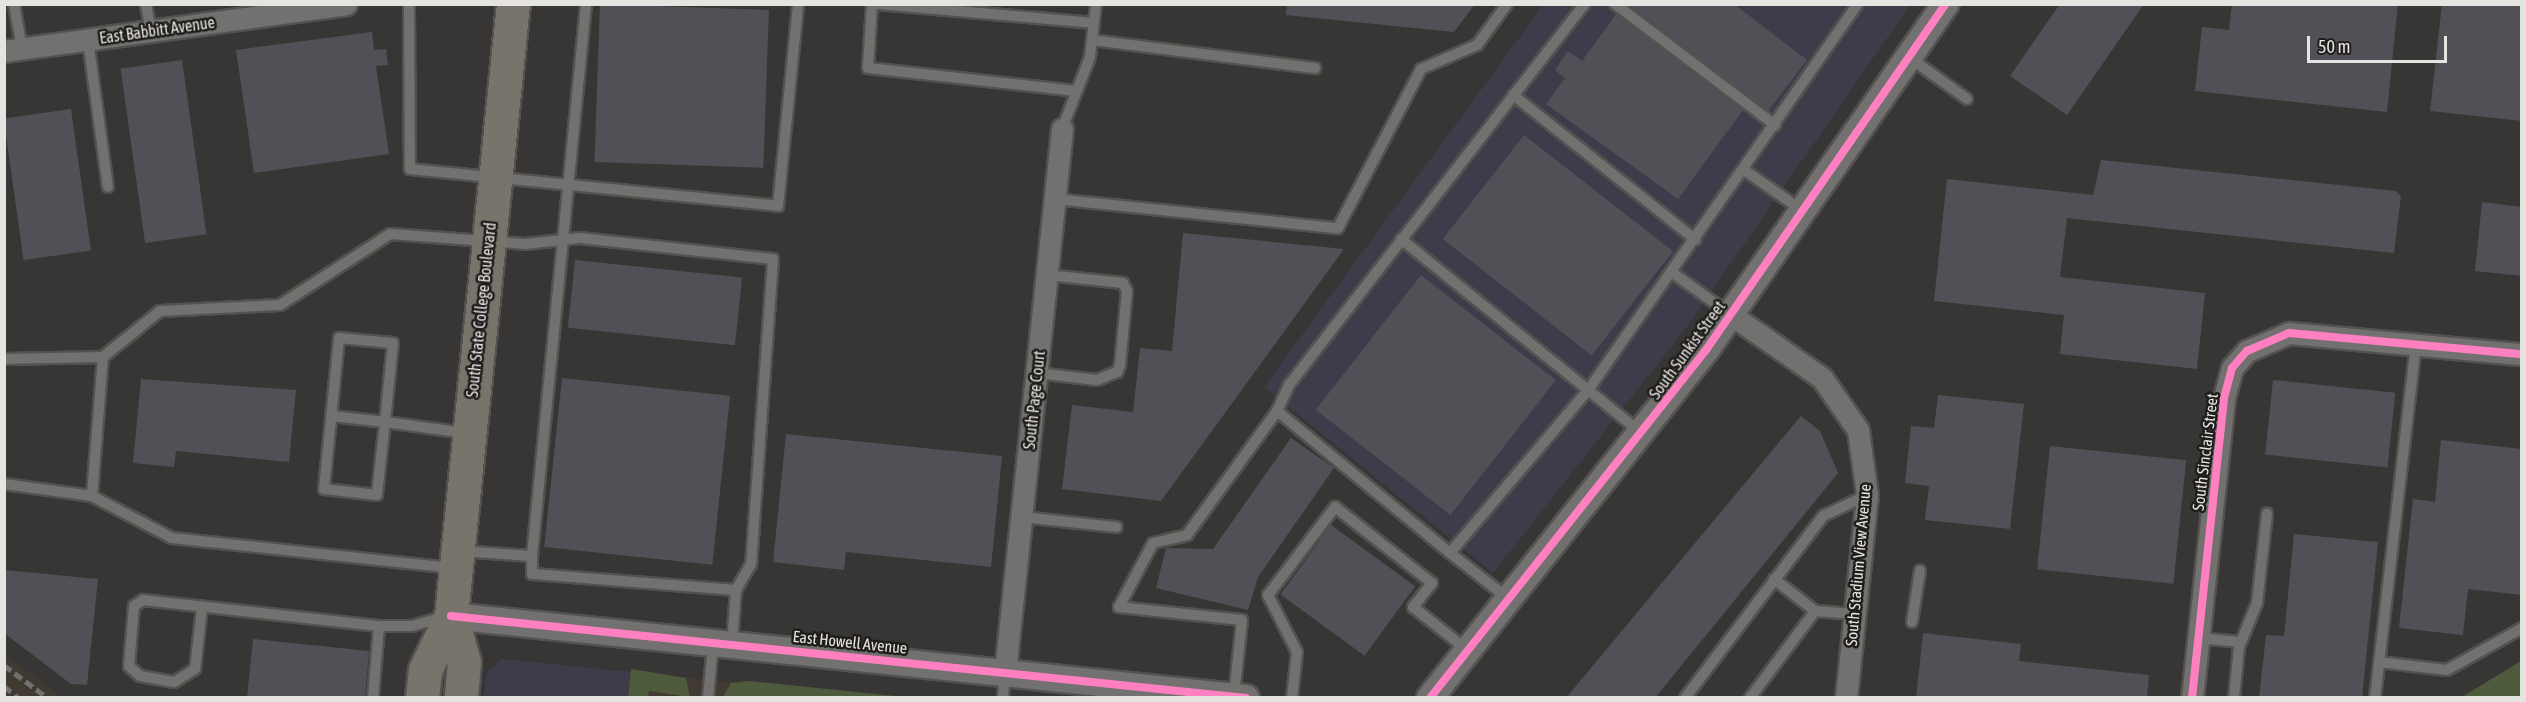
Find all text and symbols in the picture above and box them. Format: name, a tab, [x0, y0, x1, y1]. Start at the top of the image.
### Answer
street label: East Babbitt Avenue	[98, 12, 216, 48]
scale bar	[2310, 24, 2450, 62]
text: 50 m	[2318, 36, 2350, 57]
street label: South State College Boulevard	[462, 222, 500, 398]
street label: South Sunkist Street	[1645, 297, 1729, 403]
street label: South Page Court	[1019, 350, 1049, 450]
street label: South Sinclair Street	[2188, 392, 2222, 512]
street label: South Stadium View Avenue	[1841, 483, 1875, 647]
street label: East Howell Avenue	[792, 626, 908, 658]

